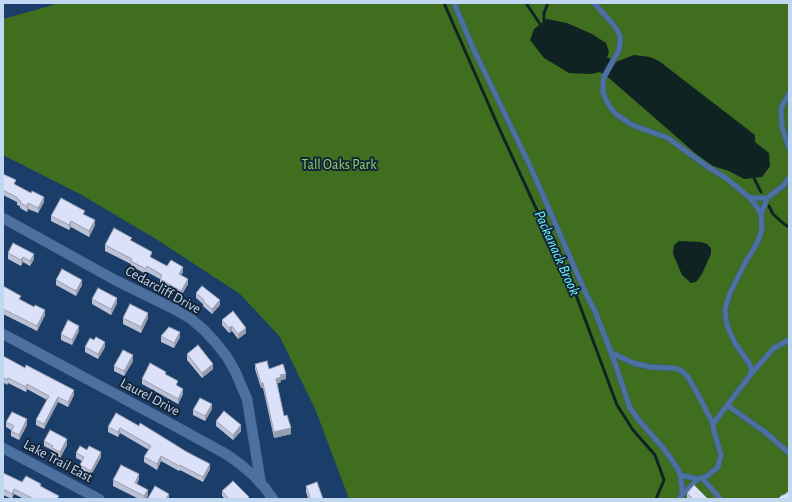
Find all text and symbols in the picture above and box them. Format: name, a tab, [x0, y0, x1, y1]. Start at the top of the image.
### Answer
park label: Tall Oaks Park	[301, 157, 377, 173]
water label: Packanack Brook	[530, 208, 584, 298]
street label: Cedarcliff Drive	[122, 262, 204, 318]
street label: Laurel Drive	[117, 374, 183, 420]
street label: Lake Trail East	[21, 436, 95, 486]

